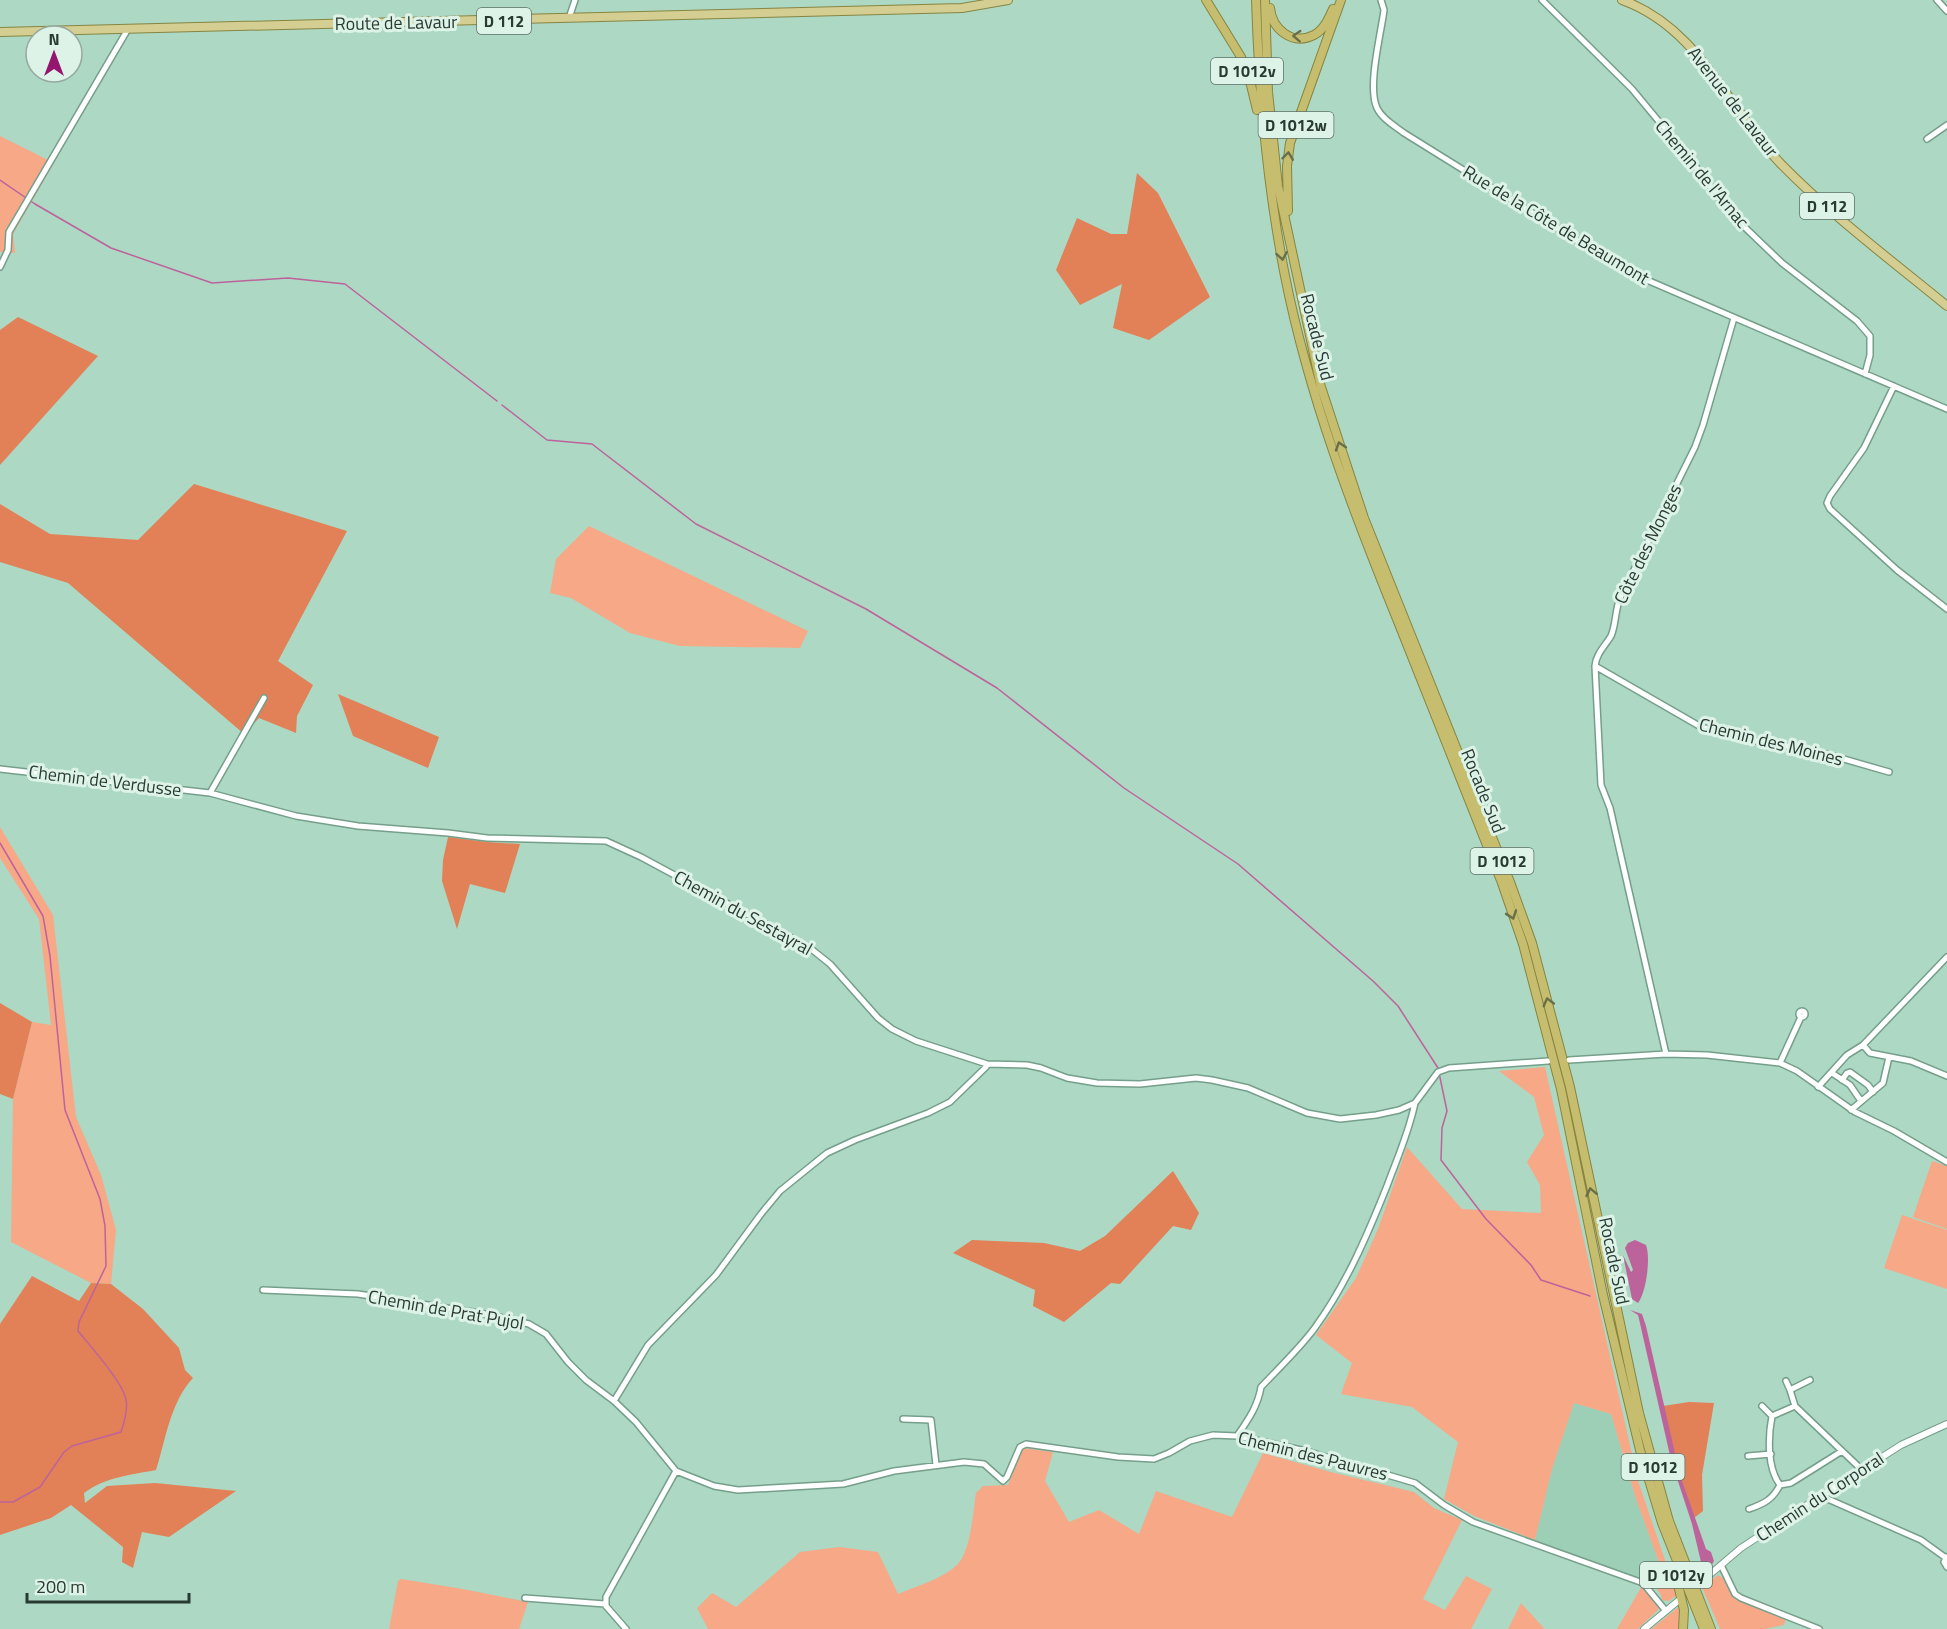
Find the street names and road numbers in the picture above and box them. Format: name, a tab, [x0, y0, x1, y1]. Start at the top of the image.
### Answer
street label: Route de Lavaur	[334, 8, 458, 37]
road number: D 112	[477, 8, 531, 34]
street label: Avenue de Lavaur	[1682, 41, 1785, 163]
road number: D 1012v	[1211, 58, 1283, 84]
road number: D 1012w	[1258, 112, 1334, 138]
street label: Chemin de l'Arnac	[1649, 114, 1756, 234]
street label: Rue de la Côte de Beaumont	[1458, 158, 1655, 291]
road number: D 112	[1800, 193, 1854, 219]
street label: Rocade Sud	[1294, 291, 1341, 383]
street label: Côte des Monges	[1607, 479, 1688, 608]
street label: Chemin des Moines	[1696, 711, 1846, 772]
street label: Rocade Sud	[1454, 745, 1513, 837]
street label: Chemin de Verdusse	[27, 758, 183, 803]
road number: D 1012	[1470, 848, 1534, 874]
street label: Chemin du Sestayral	[669, 863, 817, 962]
street label: Rocade Sud	[1592, 1215, 1637, 1307]
street label: Chemin de Prat Pujol	[366, 1283, 526, 1337]
street label: Chemin des Pauvres	[1235, 1424, 1391, 1487]
street label: Chemin du Corporal	[1750, 1445, 1889, 1548]
road number: D 1012	[1622, 1454, 1684, 1480]
road number: D 1012y	[1640, 1562, 1712, 1588]

